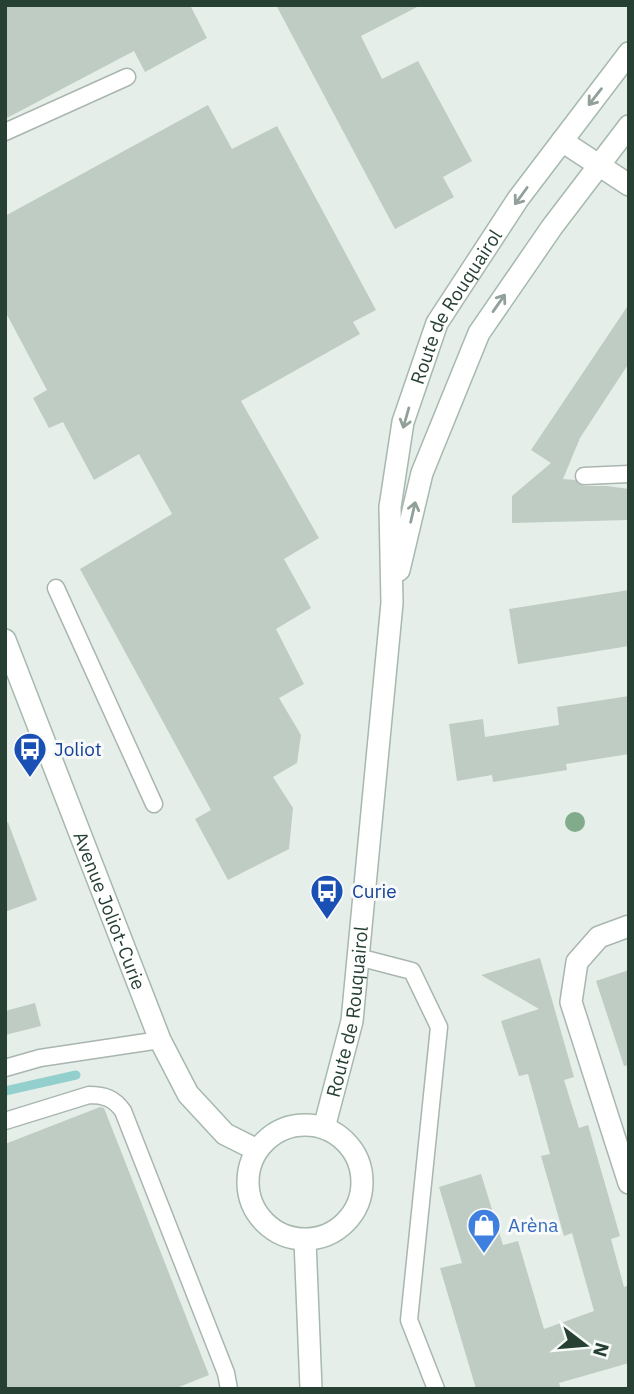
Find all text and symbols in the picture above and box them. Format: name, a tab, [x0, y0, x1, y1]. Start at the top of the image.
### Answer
one-way arrow	[587, 87, 602, 106]
one-way arrow	[513, 186, 528, 205]
street label: Route de Rouquairol	[405, 225, 507, 387]
one-way arrow	[492, 294, 506, 313]
one-way arrow	[398, 407, 411, 429]
one-way arrow	[407, 502, 420, 524]
bus stop icon: Joliot	[11, 730, 49, 779]
place label: Joliot	[54, 737, 102, 761]
street label: Avenue Joliot-Curie	[68, 828, 151, 993]
bus stop icon: Curie	[308, 872, 346, 921]
place label: Curie	[352, 879, 397, 903]
street label: Route de Rouquairol	[321, 925, 373, 1100]
shop icon: Arèna	[465, 1206, 503, 1255]
place label: Arèna	[508, 1213, 558, 1237]
north arrow	[550, 1310, 620, 1380]
text: N	[588, 1340, 615, 1360]

